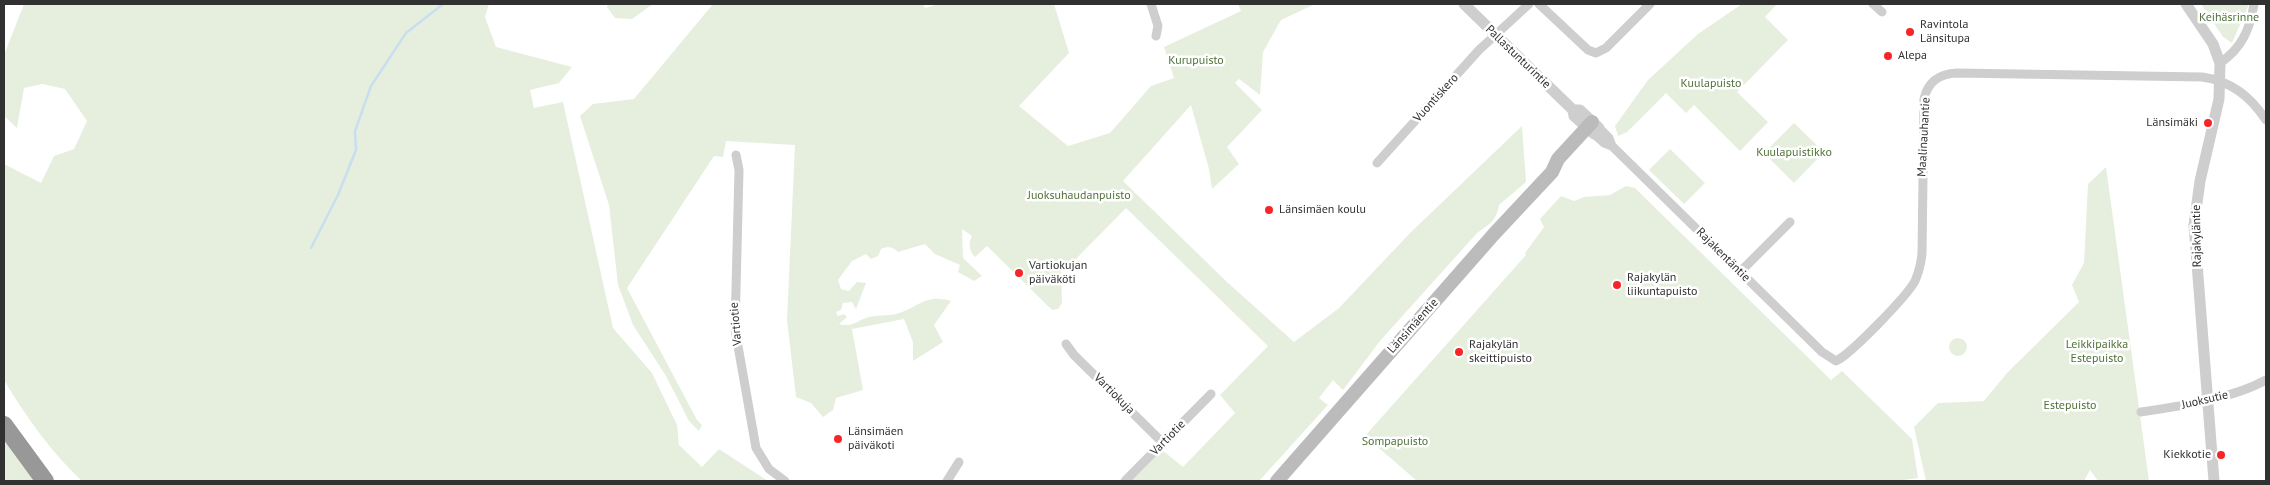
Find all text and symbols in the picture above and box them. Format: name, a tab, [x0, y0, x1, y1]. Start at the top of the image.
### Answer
park label: Keihäsrinne	[2199, 11, 2259, 25]
place label: Ravintola Länsitupa	[1920, 18, 1970, 46]
street label: Pallastunturintie	[1482, 22, 1554, 92]
marker: Ravintola Länsitupa	[1904, 26, 1916, 38]
place label: Alepa	[1898, 49, 1927, 63]
marker: Alepa	[1882, 50, 1894, 62]
park label: Kurupuisto	[1168, 54, 1224, 68]
street label: Vuontiskero	[1410, 71, 1462, 125]
park label: Kuulapuisto	[1681, 77, 1741, 91]
street label: Maalinauhantie	[1915, 97, 1933, 177]
place label: Länsimäki	[2146, 116, 2198, 130]
marker: Länsimäki	[2202, 117, 2214, 129]
park label: Kuulapuistikko	[1756, 146, 1832, 160]
park label: Juoksuhaudanpuisto	[1027, 189, 1131, 203]
place label: Länsimäen koulu	[1279, 203, 1366, 217]
marker: Länsimäen koulu	[1263, 204, 1275, 216]
street label: Rajakyläntie	[2189, 204, 2205, 268]
street label: Rajakentäntie	[1693, 225, 1753, 285]
place label: Vartiokujan päiväköti	[1029, 259, 1087, 287]
marker: Vartiokujan päiväköti	[1013, 267, 1025, 279]
place label: Rajakylän liikuntapuisto	[1627, 271, 1697, 299]
marker: Rajakylän liikuntapuisto	[1611, 279, 1623, 291]
street label: Länsimäentie	[1385, 296, 1441, 356]
street label: Vartiotie	[727, 302, 745, 346]
place label: Rajakylän skeittipuisto	[1469, 338, 1532, 366]
park label: Leikkipaikka Estepuisto	[2066, 338, 2128, 366]
marker: Rajakylän skeittipuisto	[1453, 346, 1465, 358]
street label: Vartiokuja	[1091, 371, 1137, 417]
street label: Juoksutie	[2180, 388, 2230, 412]
park label: Estepuisto	[2043, 399, 2097, 413]
street label: Vartiotie	[1148, 417, 1188, 459]
place label: Länsimäen päiväkoti	[848, 425, 903, 453]
marker: Länsimäen päiväkoti	[832, 433, 844, 445]
park label: Sompapuisto	[1362, 435, 1428, 449]
place label: Kiekkotie	[2163, 448, 2211, 462]
marker: Kiekkotie	[2215, 449, 2227, 461]

